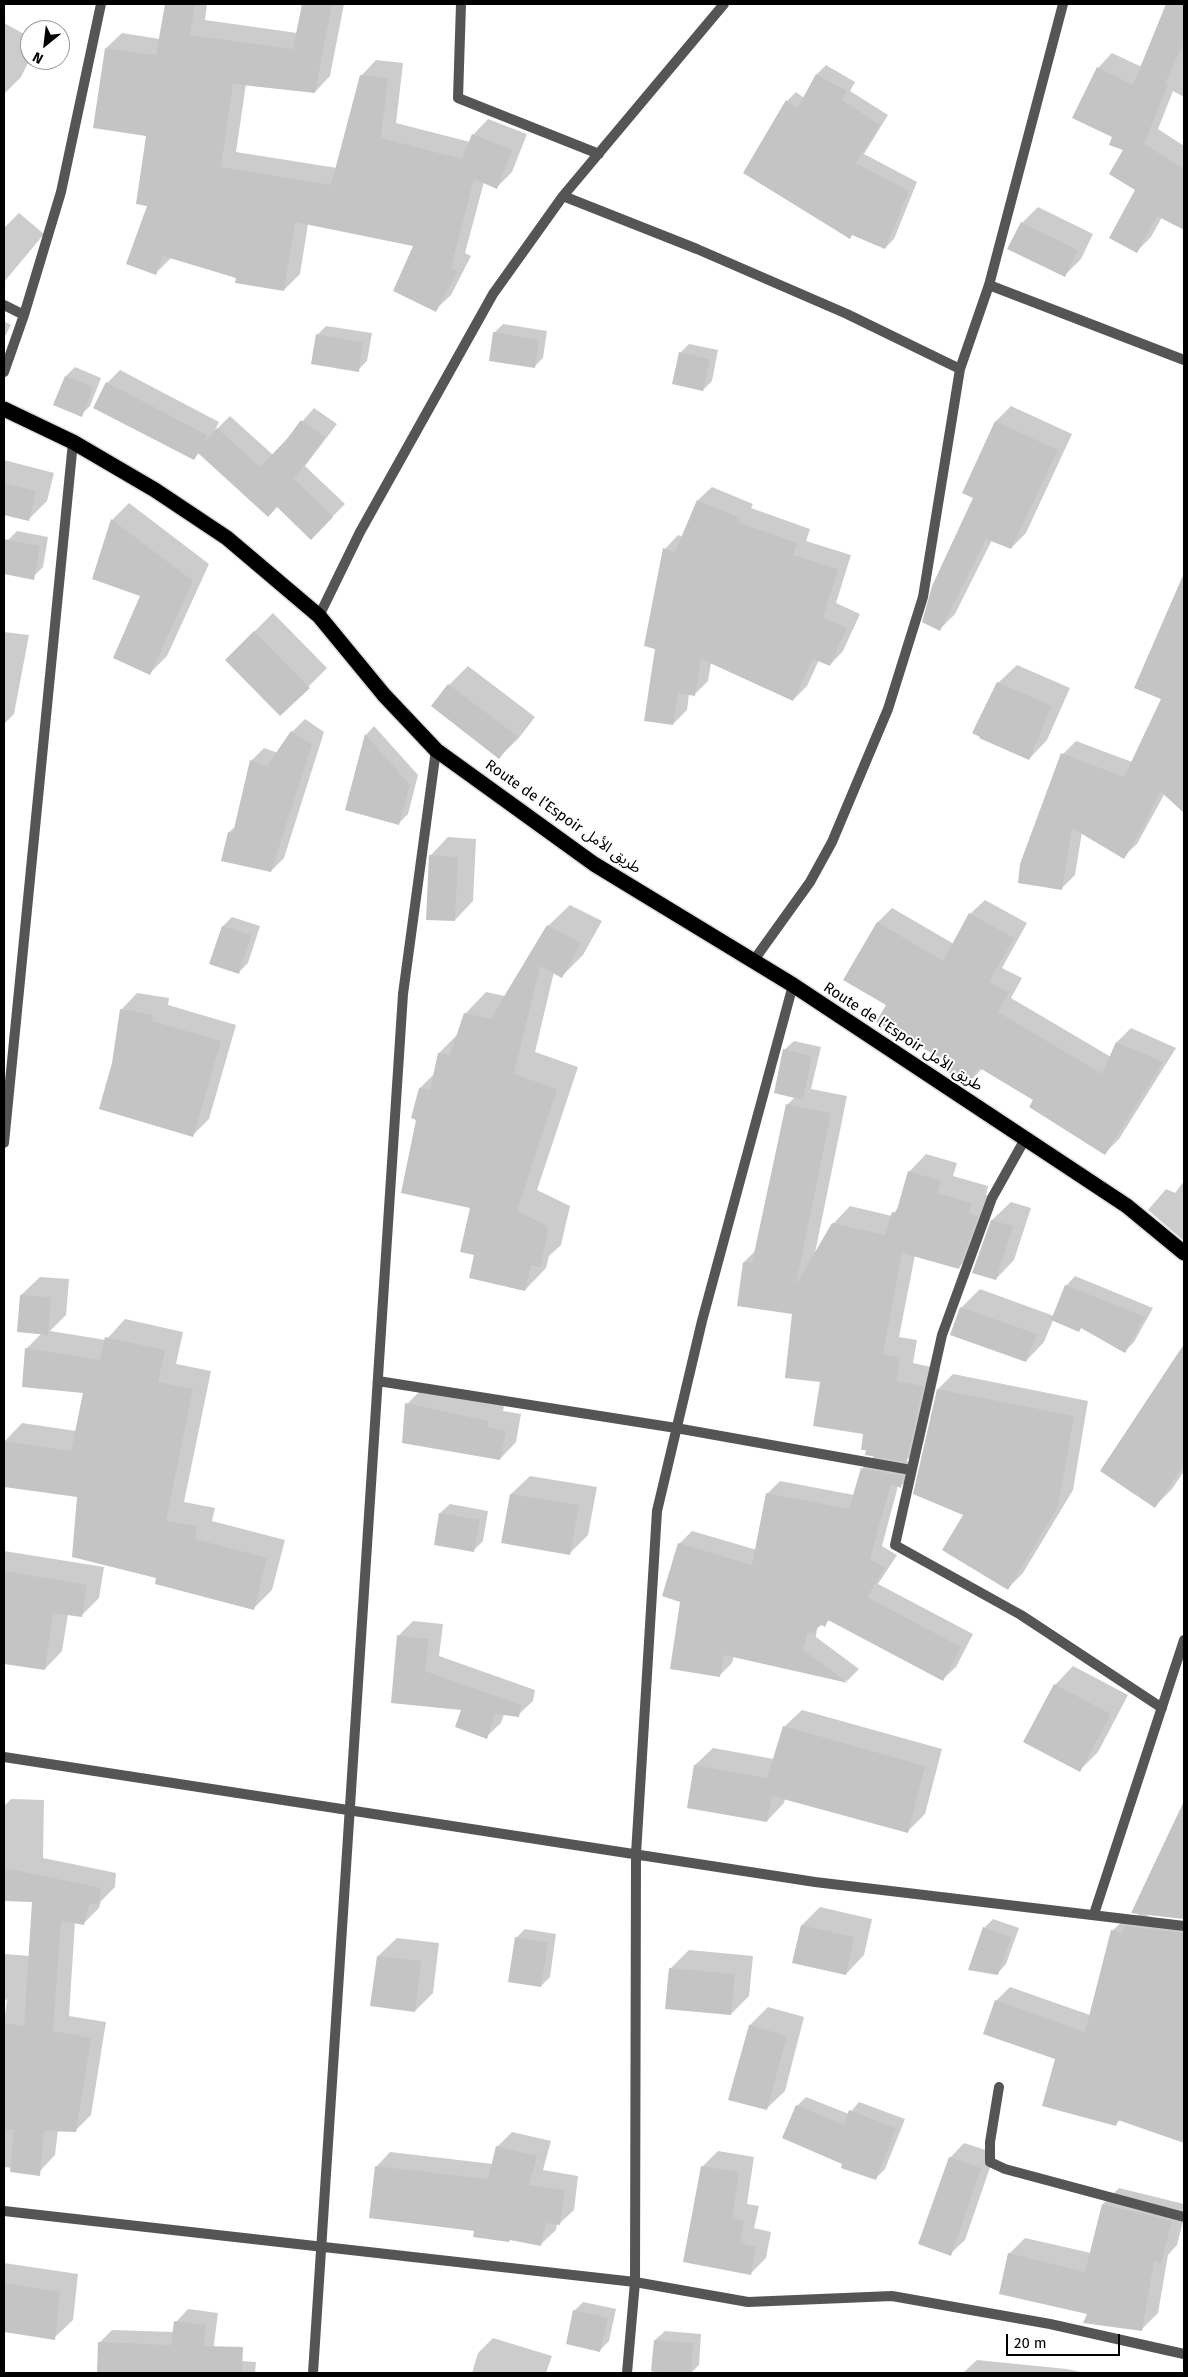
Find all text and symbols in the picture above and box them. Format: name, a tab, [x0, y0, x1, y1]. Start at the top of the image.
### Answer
north arrow	[20, 20, 70, 70]
text: N	[30, 48, 46, 67]
street label: Route de l’Espoir طريق الأمل	[482, 756, 644, 878]
street label: Route de l’Espoir طريق الأمل	[820, 979, 986, 1095]
scale bar	[1008, 2324, 1122, 2356]
text: 20 m	[1014, 2334, 1047, 2352]

